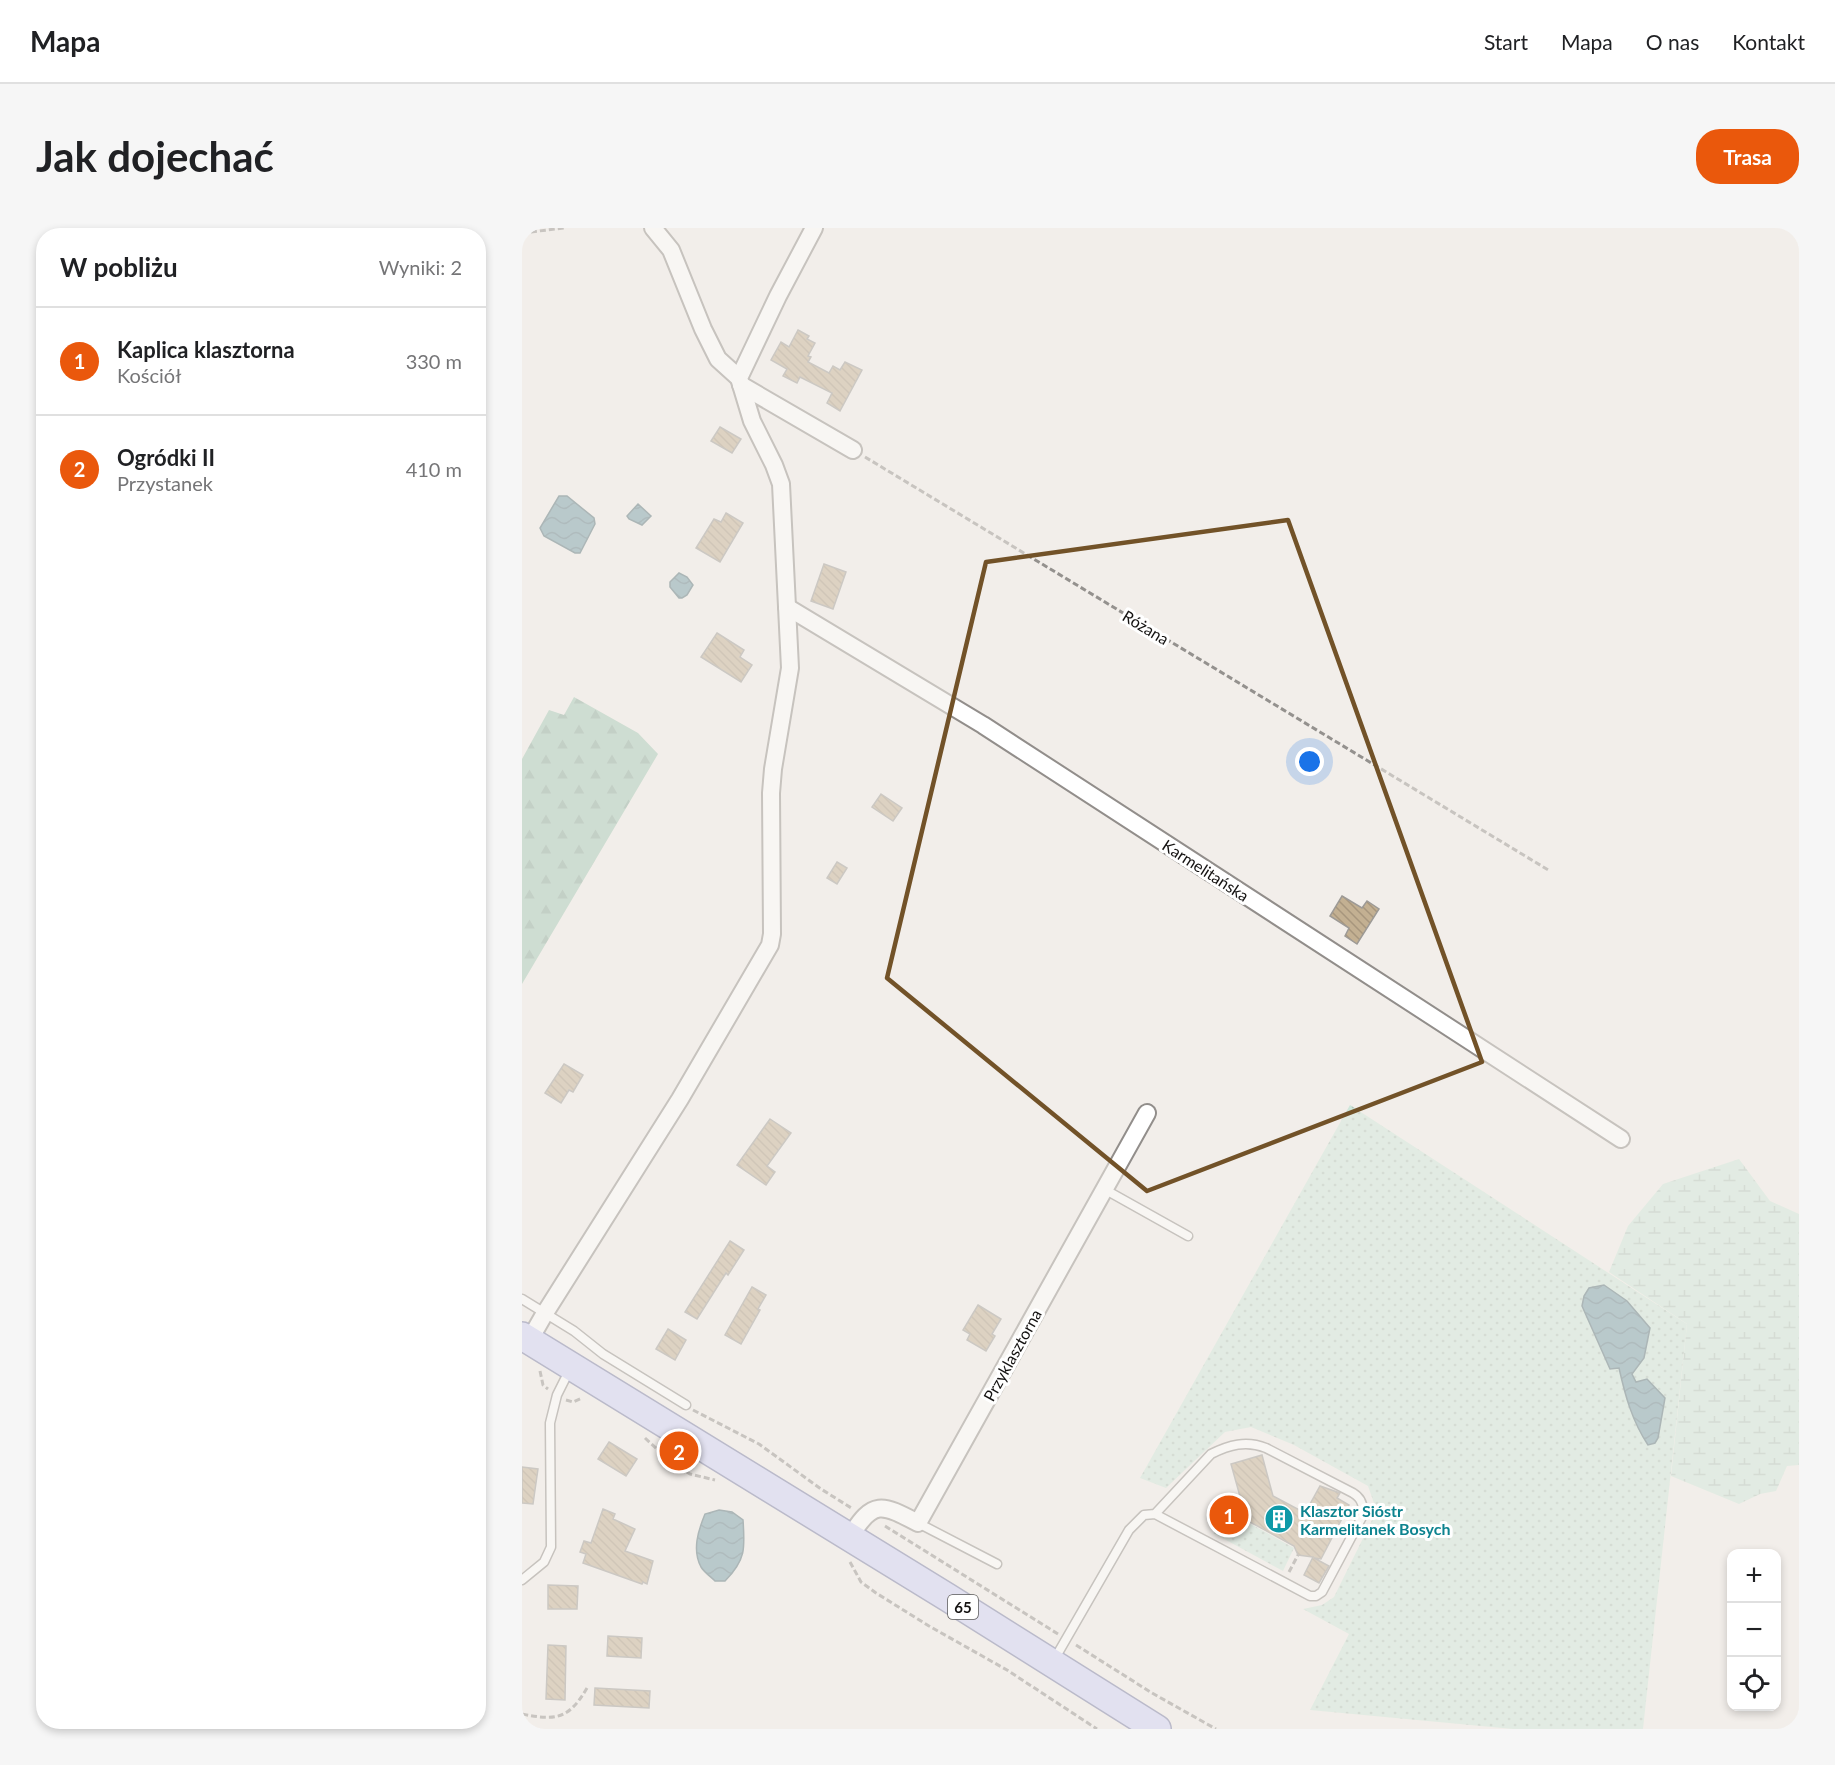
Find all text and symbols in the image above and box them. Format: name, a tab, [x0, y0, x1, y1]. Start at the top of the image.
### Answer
text: Mapa	[30, 24, 100, 58]
text: Start	[1484, 29, 1528, 54]
text: Mapa	[1561, 29, 1613, 54]
text: O nas	[1646, 29, 1699, 54]
text: Kontakt	[1732, 29, 1805, 54]
button: Trasa	[1696, 129, 1799, 184]
text: Jak dojechać	[36, 131, 274, 181]
text: W pobliżu	[60, 251, 178, 283]
text: Wyniki: 2	[379, 255, 462, 279]
text: Kaplica klasztorna	[117, 336, 295, 363]
text: 1	[74, 349, 85, 373]
text: 330 m	[406, 349, 462, 373]
text: Kościół	[117, 363, 181, 387]
text: Ogródki II	[117, 444, 215, 471]
text: 2	[74, 457, 85, 481]
text: 410 m	[406, 457, 462, 481]
text: Przystanek	[117, 471, 213, 495]
street label: Różana	[1119, 606, 1173, 648]
your location	[1295, 747, 1324, 776]
street label: Karmelitańska	[1159, 835, 1253, 905]
street label: Przyklasztorna	[979, 1306, 1045, 1404]
pin: 2	[660, 1428, 698, 1474]
pin: 1	[1210, 1492, 1248, 1538]
place label: Klasztor Sióstr Karmelitanek Bosych	[1300, 1501, 1451, 1538]
building icon: Klasztor Sióstr Karmelitanek Bosych	[1263, 1503, 1295, 1535]
map controls	[1727, 1549, 1781, 1711]
button: +	[1727, 1549, 1781, 1603]
road number: 65	[948, 1595, 978, 1619]
button: −	[1727, 1603, 1781, 1657]
button: locate	[1727, 1657, 1781, 1711]

